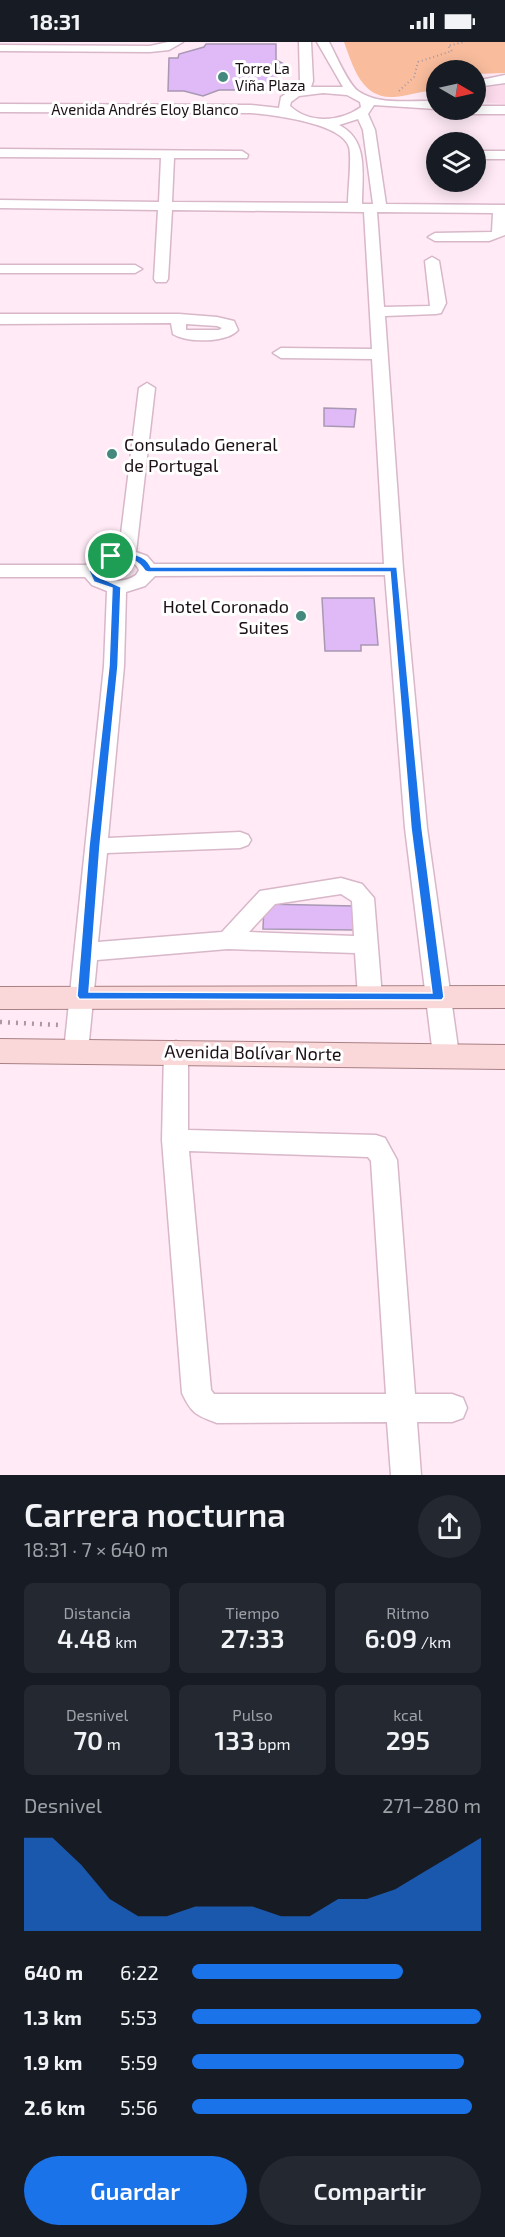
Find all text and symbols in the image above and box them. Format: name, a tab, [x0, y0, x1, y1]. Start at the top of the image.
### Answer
text: 18:31	[30, 8, 81, 34]
place label: Torre La Viña Plaza	[235, 59, 306, 94]
north arrow	[426, 60, 486, 120]
map controls	[426, 60, 486, 192]
marker: Torre La Viña Plaza	[216, 70, 230, 84]
street label: Avenida Andrés Eloy Blanco	[51, 100, 239, 118]
button: layers	[426, 132, 486, 192]
place label: Consulado General de Portugal	[124, 433, 278, 476]
marker: Consulado General de Portugal	[105, 447, 119, 461]
pin	[85, 530, 136, 581]
icon: arrive	[94, 539, 127, 572]
place label: Hotel Coronado Suites	[163, 595, 289, 638]
marker: Hotel Coronado Suites	[294, 609, 308, 623]
street label: Avenida Bolívar Norte	[164, 1039, 342, 1065]
text: Carrera nocturna	[24, 1494, 286, 1534]
button: share	[418, 1495, 481, 1558]
text: 18:31 · 7 × 640 m	[24, 1537, 168, 1561]
text: Distancia	[63, 1603, 131, 1622]
text: Tiempo	[225, 1603, 280, 1622]
text: Ritmo	[386, 1603, 429, 1622]
text: 4.48	[57, 1622, 112, 1653]
text: 27:33	[220, 1622, 285, 1653]
text: 6:09	[364, 1622, 417, 1653]
text: km	[112, 1632, 137, 1651]
text: /km	[417, 1632, 451, 1651]
text: Desnivel	[66, 1705, 128, 1724]
text: Pulso	[232, 1705, 273, 1724]
text: kcal	[393, 1705, 422, 1724]
text: 70	[74, 1724, 103, 1755]
text: 133	[214, 1724, 255, 1755]
text: 295	[386, 1724, 430, 1755]
text: m	[103, 1734, 121, 1753]
text: bpm	[255, 1734, 291, 1753]
text: Desnivel	[24, 1793, 102, 1817]
text: 271–280 m	[382, 1793, 481, 1817]
text: 640 m	[24, 1960, 83, 1984]
text: 6:22	[120, 1960, 159, 1984]
text: 1.3 km	[24, 2005, 82, 2029]
text: 5:53	[120, 2005, 157, 2029]
text: 1.9 km	[24, 2050, 82, 2074]
text: 5:59	[120, 2050, 158, 2074]
text: 2.6 km	[24, 2095, 85, 2119]
text: 5:56	[120, 2095, 158, 2119]
button: Guardar	[24, 2156, 247, 2225]
button: Compartir	[259, 2156, 481, 2225]

